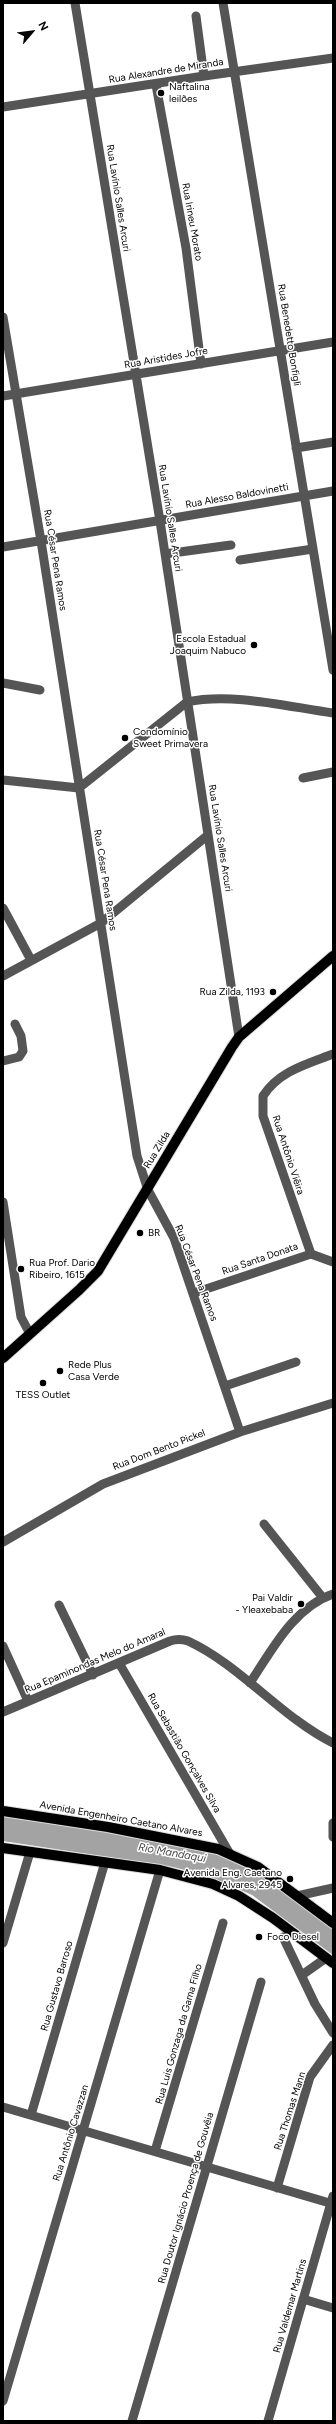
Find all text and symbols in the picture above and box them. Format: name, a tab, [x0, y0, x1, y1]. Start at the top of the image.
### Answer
north arrow	[12, 12, 52, 52]
text: N	[35, 19, 51, 33]
street label: Rua Alexandre de Miranda	[108, 56, 224, 86]
place label: Naftalina leilões	[169, 81, 210, 104]
marker: Naftalina leilões	[156, 88, 166, 98]
street label: Rua Lavínio Salles Arcuri	[104, 144, 132, 252]
street label: Rua Irineu Morato	[179, 182, 205, 262]
street label: Rua Benedetto Bonfigli	[275, 283, 303, 387]
street label: Rua Aristides Jofre	[123, 345, 209, 371]
street label: Rua Lavínio Salles Arcuri	[156, 464, 184, 572]
street label: Rua Alesso Baldovinetti	[184, 481, 290, 511]
street label: Rua César Pena Ramos	[41, 509, 69, 611]
place label: Escola Estadual Joaquim Nabuco	[170, 633, 246, 656]
marker: Escola Estadual Joaquim Nabuco	[249, 640, 259, 650]
place label: Condomínio Sweet Primavera	[133, 726, 208, 750]
marker: Condomínio Sweet Primavera	[120, 733, 130, 743]
street label: Rua Lavínio Salles Arcuri	[206, 784, 234, 892]
street label: Rua César Pena Ramos	[91, 829, 119, 931]
place label: Rua Zilda, 1193	[200, 986, 265, 998]
marker: Rua Zilda, 1193	[268, 987, 278, 997]
street label: Rua Antônio Viêira	[269, 1114, 307, 1196]
street label: Rua Zilda	[141, 1129, 173, 1171]
street label: Rua César Pena Ramos	[172, 1223, 220, 1323]
place label: BR	[148, 1227, 160, 1239]
marker: BR	[135, 1228, 145, 1238]
street label: Rua Santa Donata	[220, 1240, 300, 1278]
place label: Rua Prof. Dario Ribeiro, 1615	[29, 1257, 95, 1280]
marker: Rua Prof. Dario Ribeiro, 1615	[16, 1264, 26, 1274]
place label: Rede Plus Casa Verde	[68, 1359, 119, 1382]
marker: Rede Plus Casa Verde	[55, 1366, 65, 1376]
marker: TESS Outlet	[38, 1378, 48, 1388]
place label: TESS Outlet	[16, 1389, 70, 1401]
street label: Rua Dom Bento Pickel	[111, 1427, 207, 1473]
place label: Pai Valdir - Yleaxebaba	[235, 1592, 293, 1616]
marker: Pai Valdir - Yleaxebaba	[296, 1599, 306, 1609]
street label: Rua Epaminondas Melo do Amaral	[23, 1626, 167, 1696]
street label: Rua Sebastião Gonçalves Silva	[145, 1691, 223, 1815]
street label: Avenida Engenheiro Caetano Alvares	[39, 1799, 203, 1839]
water label: Rio Mandaqui	[137, 1841, 207, 1865]
place label: Avenida Eng. Caetano Alvares, 2945	[184, 1867, 282, 1890]
marker: Avenida Eng. Caetano Alvares, 2945	[285, 1874, 295, 1884]
place label: Foco Diesel	[267, 1931, 319, 1943]
marker: Foco Diesel	[254, 1932, 264, 1942]
street label: Rua Gustavo Barroso	[38, 1939, 76, 2033]
street label: Rua Luis Gonzaga da Gama Filho	[153, 1962, 205, 2106]
street label: Rua Thomas Mann	[272, 2070, 308, 2152]
street label: Rua Antônio Cavazzan	[51, 2083, 91, 2183]
street label: Rua Doutor Ignácio Proença de Gouvêia	[156, 2111, 216, 2285]
street label: Rua Valdemar Martins	[271, 2258, 309, 2354]

